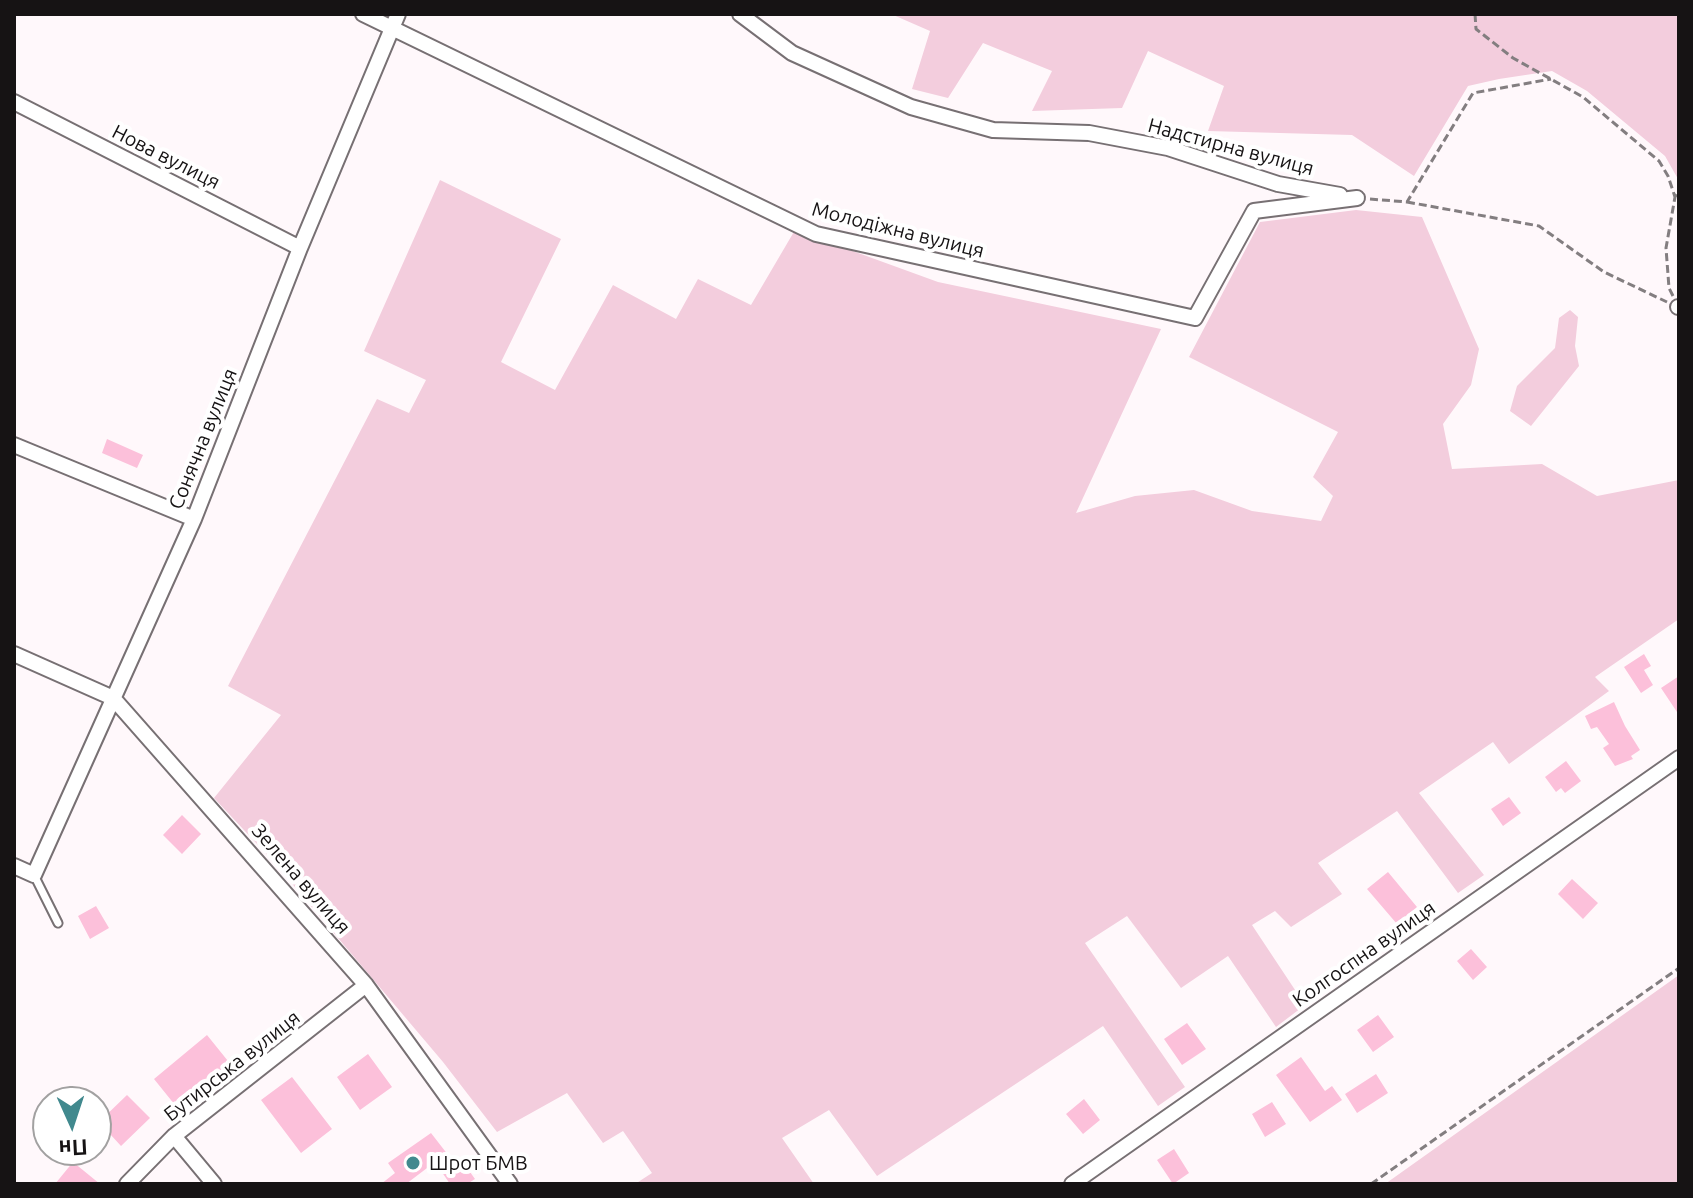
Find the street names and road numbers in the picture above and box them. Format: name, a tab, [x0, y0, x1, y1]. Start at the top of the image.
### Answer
street label: Надстирна вулиця	[1145, 113, 1317, 181]
street label: Нова вулиця	[108, 120, 224, 194]
street label: Молодіжна вулиця	[809, 197, 987, 263]
street label: Сонячна вулиця	[164, 365, 242, 513]
street label: Зелена вулиця	[247, 819, 355, 939]
street label: Колгоспна вулиця	[1288, 896, 1440, 1012]
street label: Бутирська вулиця	[159, 1005, 305, 1127]

